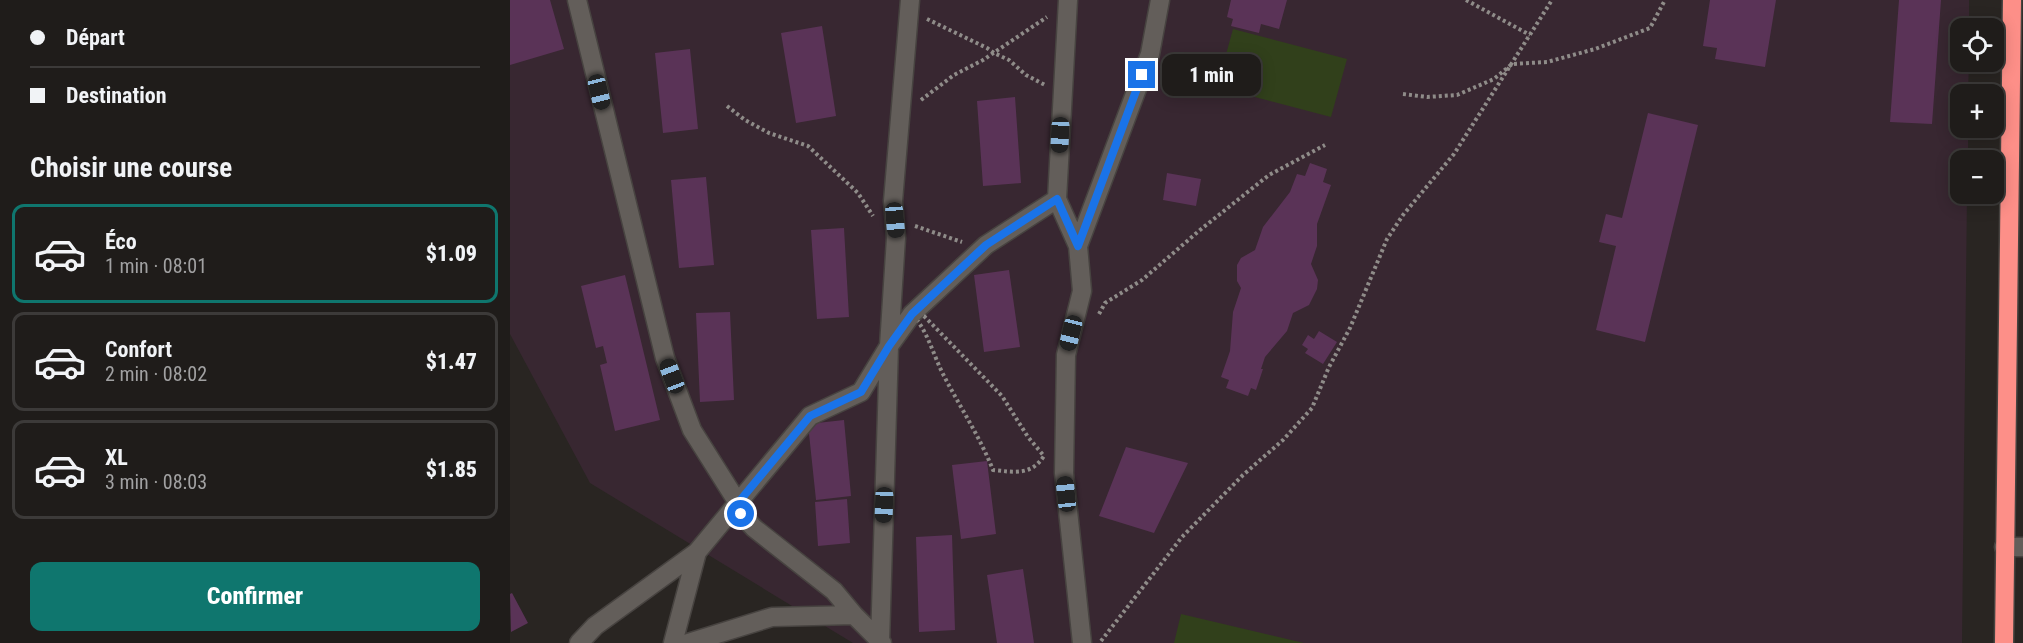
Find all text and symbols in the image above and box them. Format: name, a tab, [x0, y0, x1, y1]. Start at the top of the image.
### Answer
map controls	[1950, 18, 2004, 204]
button: locate	[1950, 18, 2004, 72]
text: Départ	[66, 25, 125, 50]
callout: 1 min	[1163, 54, 1262, 96]
route end	[1128, 61, 1155, 88]
text: 1 min	[1189, 63, 1234, 87]
car	[586, 72, 612, 112]
text: Destination	[66, 83, 167, 108]
button: +	[1950, 84, 2004, 138]
car	[1050, 117, 1070, 153]
button: −	[1950, 150, 2004, 204]
text: Choisir une course	[30, 152, 232, 184]
car	[884, 201, 906, 239]
icon: car	[33, 227, 87, 281]
text: Éco	[105, 229, 137, 254]
text: $1.09	[426, 241, 477, 266]
text: 1 min · 08:01	[105, 254, 207, 278]
car	[1058, 313, 1084, 353]
icon: car	[33, 335, 87, 389]
text: Confort	[105, 337, 172, 362]
text: $1.47	[426, 349, 477, 374]
car	[657, 356, 687, 396]
text: 2 min · 08:02	[105, 362, 207, 386]
icon: car	[33, 443, 87, 497]
text: XL	[105, 445, 128, 470]
text: $1.85	[426, 457, 477, 482]
text: 3 min · 08:03	[105, 470, 207, 494]
car	[1055, 475, 1077, 513]
car	[874, 487, 894, 523]
route start	[727, 500, 754, 527]
button: Confirmer	[30, 562, 480, 631]

